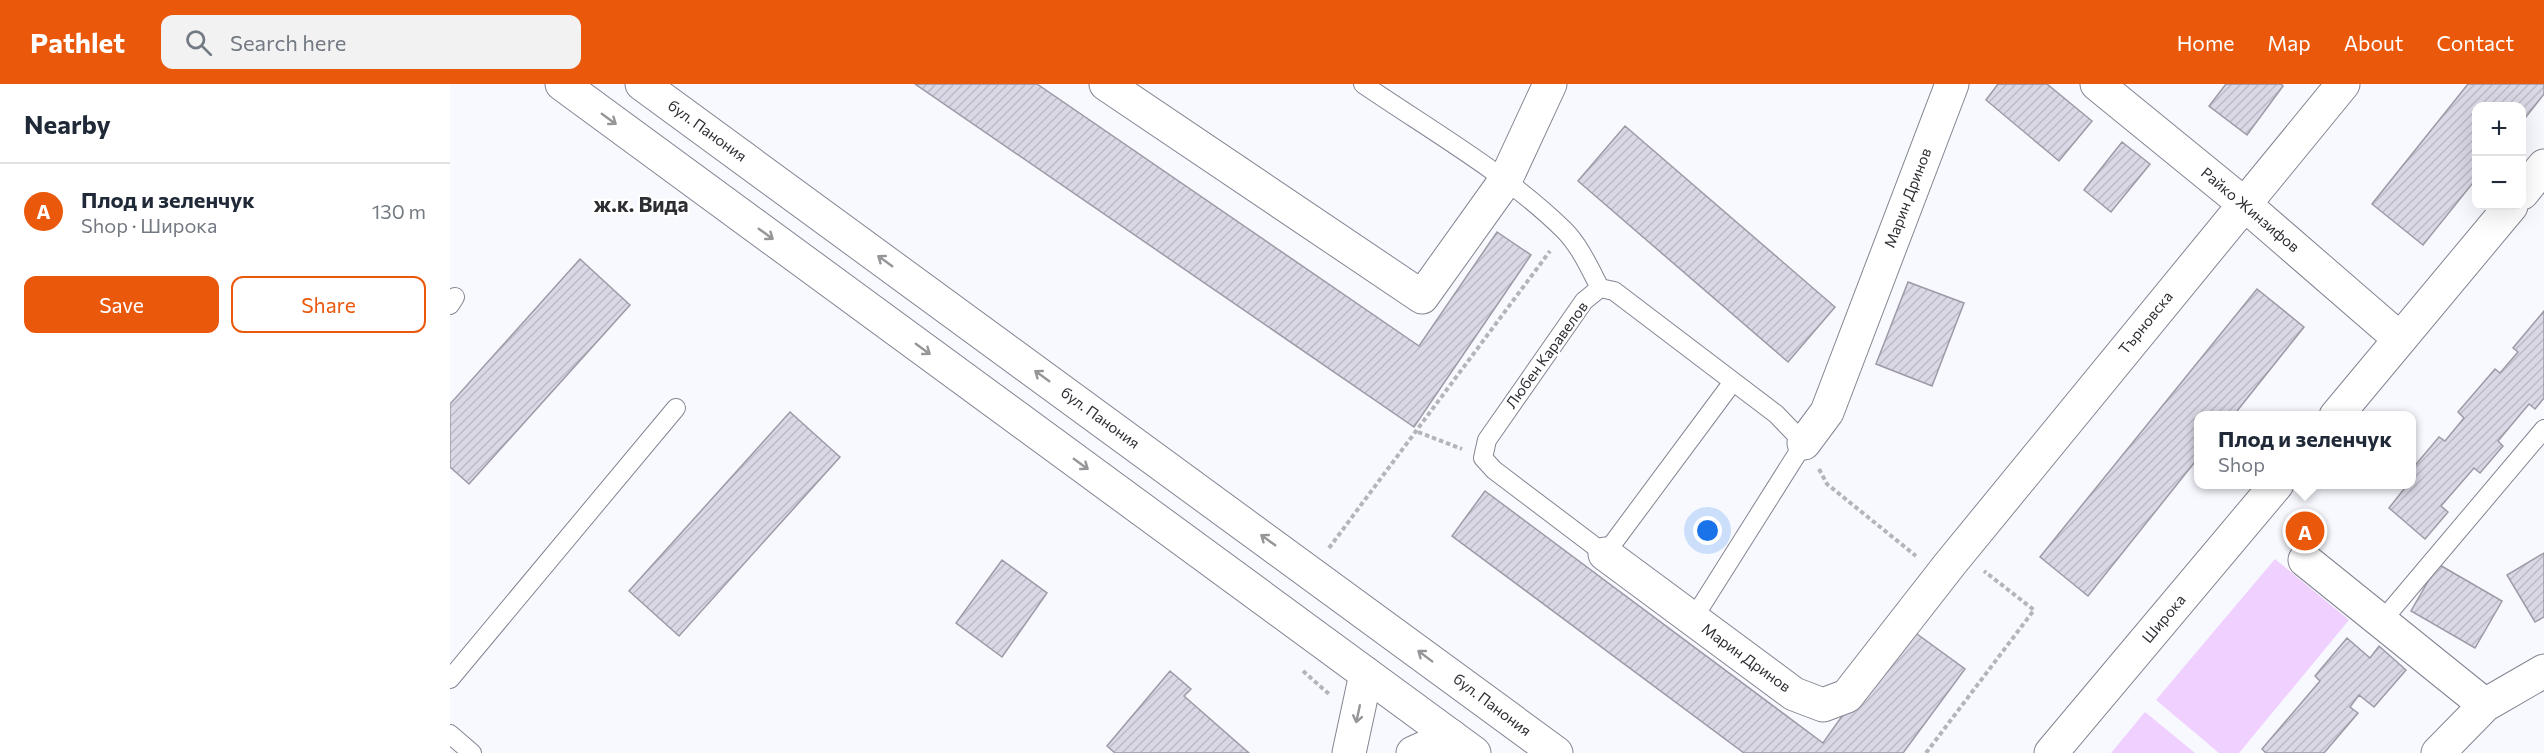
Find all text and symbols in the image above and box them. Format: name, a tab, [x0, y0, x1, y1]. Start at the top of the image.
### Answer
search box	[161, 15, 581, 69]
text: Pathlet	[30, 25, 125, 59]
icon: search	[182, 26, 215, 59]
text: Search here	[230, 29, 346, 56]
text: Home	[2177, 30, 2234, 55]
text: Map	[2267, 30, 2311, 55]
text: About	[2344, 30, 2403, 55]
text: Contact	[2436, 30, 2514, 55]
street label: бул. Панония	[665, 96, 750, 165]
map controls	[2472, 102, 2526, 210]
button: +	[2472, 102, 2526, 156]
text: Nearby	[24, 108, 111, 139]
one-way arrow	[600, 112, 616, 125]
street label: Марин Дринов	[1880, 145, 1934, 250]
button: −	[2472, 156, 2526, 210]
street label: Райко Жинзифов	[2198, 163, 2303, 256]
text: Плод и зеленчук	[81, 186, 255, 213]
district label: ж.к. Вида	[594, 191, 688, 216]
text: A	[36, 199, 51, 223]
text: 130 m	[372, 199, 426, 223]
text: Shop · Широка	[81, 213, 217, 237]
one-way arrow	[758, 228, 774, 240]
one-way arrow	[877, 255, 893, 267]
button: Save	[24, 276, 219, 333]
button: Share	[231, 276, 426, 333]
street label: Търновска	[2114, 287, 2176, 357]
street label: Любен Каравелов	[1501, 297, 1591, 411]
one-way arrow	[915, 343, 931, 355]
one-way arrow	[1035, 369, 1051, 382]
street label: бул. Панония	[1058, 383, 1143, 452]
popup	[2194, 411, 2416, 489]
text: Плод и зеленчук	[2218, 425, 2392, 452]
text: Shop	[2218, 452, 2265, 476]
one-way arrow	[1072, 458, 1088, 471]
pin: A	[2286, 508, 2324, 554]
your location	[1693, 516, 1722, 545]
one-way arrow	[1260, 534, 1276, 546]
street label: Широка	[2138, 590, 2189, 646]
street label: Марин Дринов	[1699, 619, 1795, 695]
one-way arrow	[1417, 649, 1433, 662]
street label: бул. Панония	[1450, 669, 1535, 739]
one-way arrow	[1352, 703, 1363, 723]

